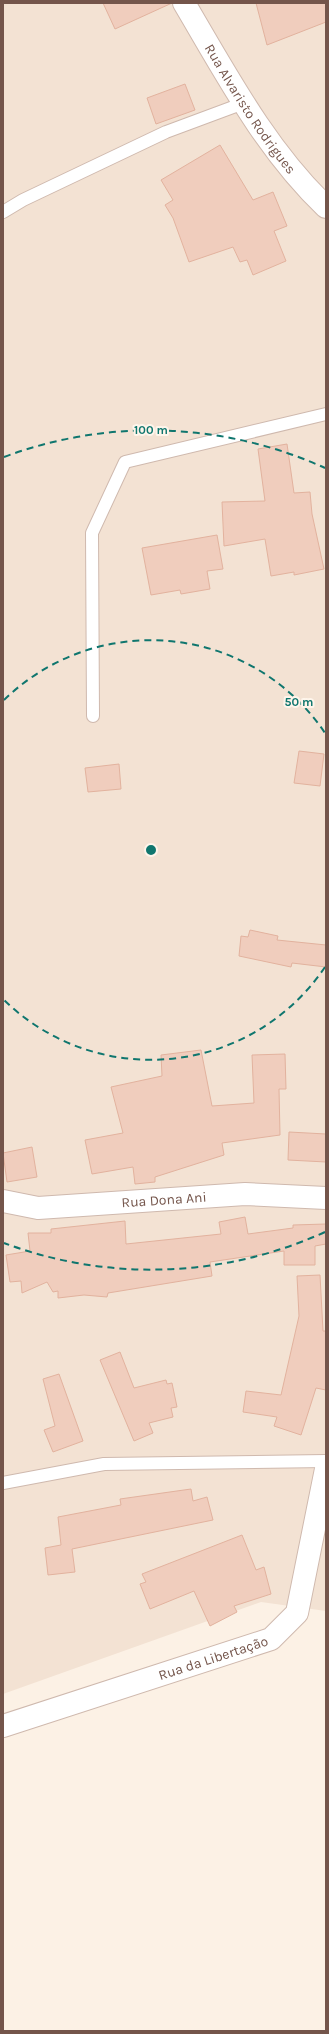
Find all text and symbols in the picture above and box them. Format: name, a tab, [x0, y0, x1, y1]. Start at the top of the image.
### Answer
street label: Rua Alvaristo Rodrigues	[201, 41, 300, 177]
text: 100 m	[134, 423, 168, 437]
text: 50 m	[285, 695, 314, 709]
centre of rings	[144, 843, 158, 857]
street label: Rua Dona Ani	[121, 1188, 207, 1211]
street label: Rua da Libertação	[156, 1632, 270, 1684]

